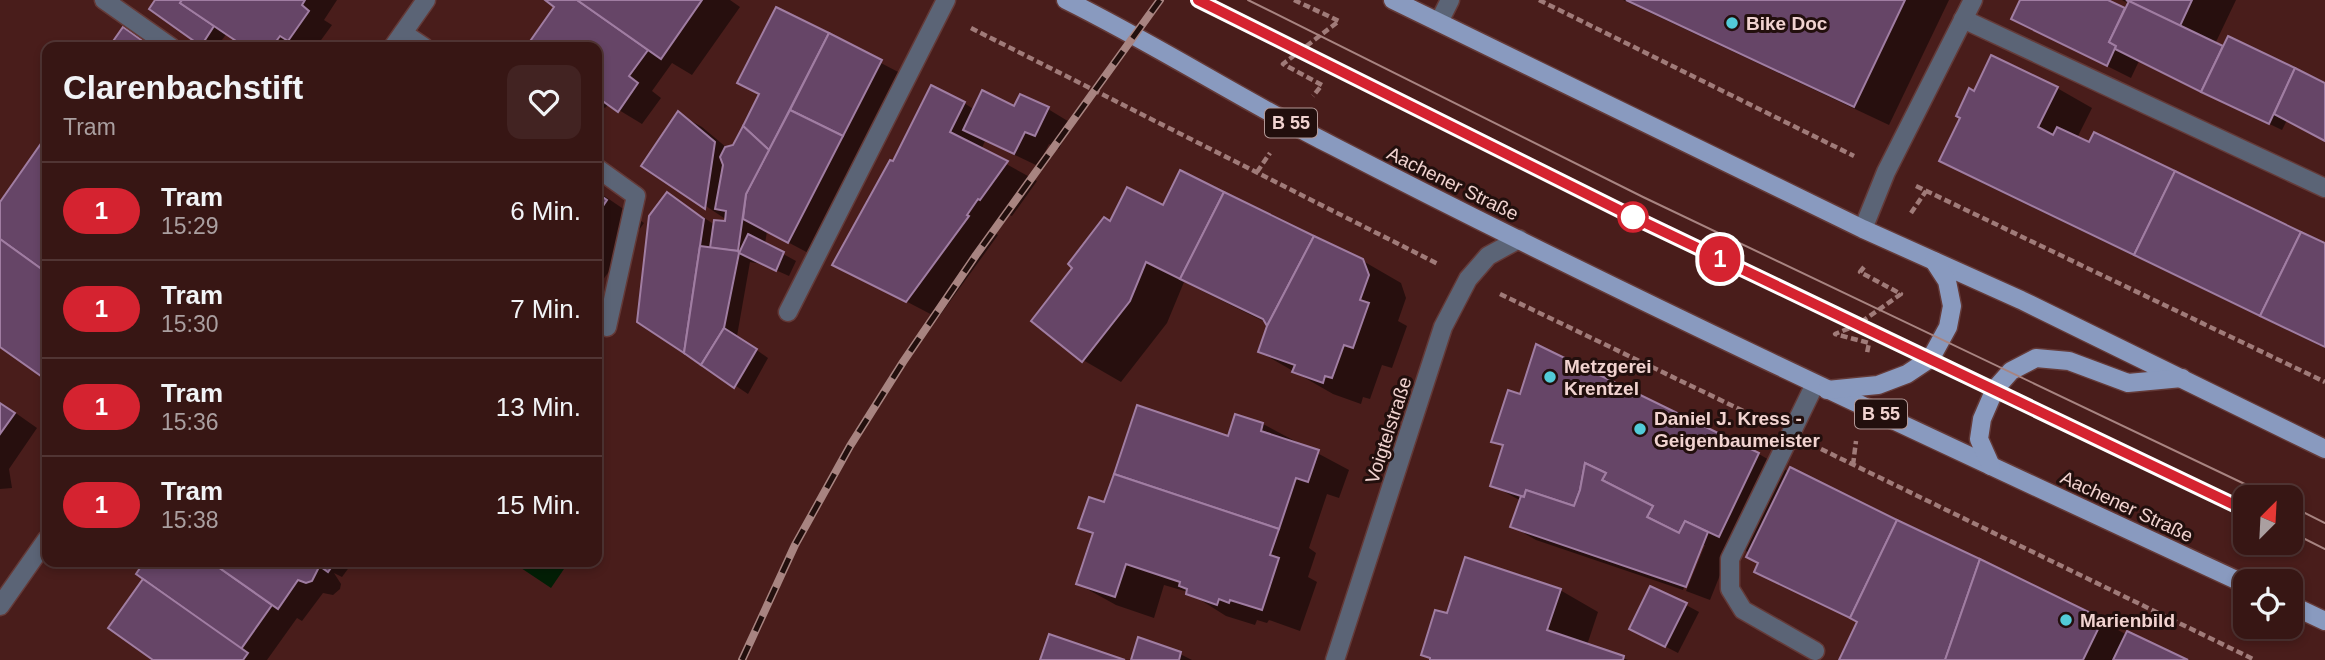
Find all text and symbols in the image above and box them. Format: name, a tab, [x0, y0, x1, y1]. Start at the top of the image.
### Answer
place label: Bike Doc	[1746, 13, 1828, 34]
marker: Bike Doc	[1724, 15, 1740, 31]
button: heart	[507, 65, 581, 139]
text: Clarenbachstift	[63, 69, 303, 106]
road number: B 55	[1265, 109, 1317, 138]
text: Tram	[63, 114, 116, 140]
street label: Aachener Straße	[1384, 143, 1522, 224]
text: Tram	[161, 182, 223, 212]
text: 6 Min.	[510, 196, 581, 226]
text: 1	[95, 197, 108, 224]
unlabelled marker	[1618, 202, 1648, 232]
text: 15:29	[161, 213, 219, 239]
line badge: 1	[1697, 236, 1743, 282]
text: 1	[1713, 245, 1727, 272]
text: Tram	[161, 280, 223, 310]
text: 7 Min.	[510, 294, 581, 324]
text: 1	[95, 295, 108, 322]
text: 15:30	[161, 311, 219, 337]
place label: Metzgerei Krentzel	[1564, 356, 1652, 399]
marker: Metzgerei Krentzel	[1542, 369, 1558, 385]
street label: Voigtelstraße	[1361, 374, 1416, 486]
text: Tram	[161, 378, 223, 408]
text: 13 Min.	[496, 392, 581, 422]
text: 1	[95, 393, 108, 420]
road number: B 55	[1855, 400, 1907, 428]
place label: Daniel J. Kress - Geigenbaumeister	[1654, 408, 1820, 451]
text: 15:36	[161, 409, 219, 435]
marker: Daniel J. Kress - Geigenbaumeister	[1632, 421, 1648, 437]
street label: Aachener Straße	[2057, 467, 2196, 546]
text: Tram	[161, 476, 223, 506]
north arrow	[2233, 485, 2303, 555]
map controls	[2233, 485, 2303, 639]
text: 15 Min.	[496, 490, 581, 520]
text: 1	[95, 491, 108, 518]
text: 15:38	[161, 507, 219, 533]
button: locate	[2233, 569, 2303, 639]
place label: Marienbild	[2080, 610, 2175, 631]
marker: Marienbild	[2058, 612, 2074, 628]

